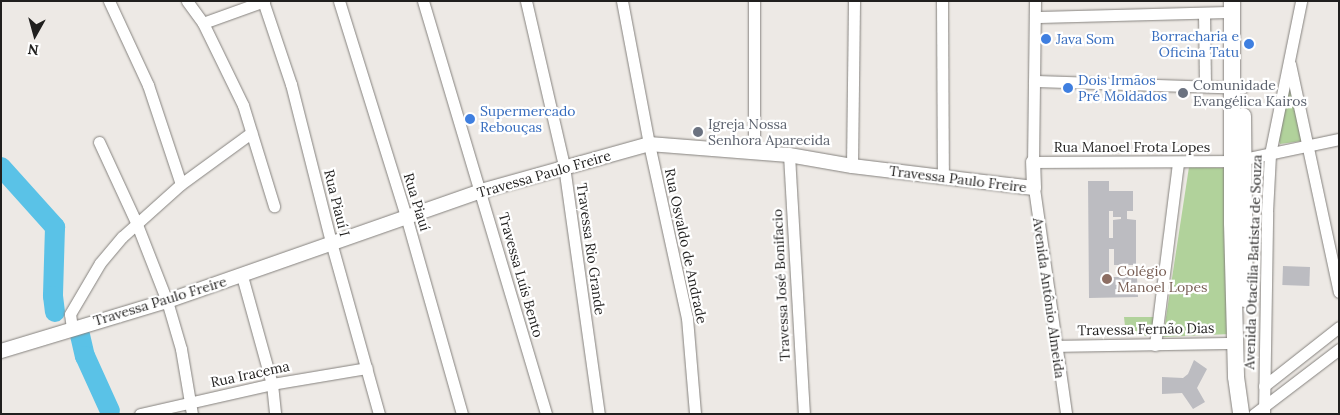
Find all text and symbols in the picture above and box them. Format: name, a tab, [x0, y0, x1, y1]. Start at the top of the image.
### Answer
north arrow	[10, 10, 60, 60]
place label: Borracharia e Oficina Tatu	[1151, 28, 1239, 60]
place label: Java Som	[1056, 31, 1115, 47]
marker: Java Som	[1040, 33, 1052, 45]
marker: Borracharia e Oficina Tatu	[1243, 38, 1255, 50]
text: N	[27, 40, 40, 59]
place label: Dois Irmãos Pré Moldados	[1078, 72, 1167, 104]
place label: Comunidade Evangélica Kairos	[1193, 77, 1307, 110]
marker: Dois Irmãos Pré Moldados	[1062, 82, 1074, 94]
marker: Comunidade Evangélica Kairos	[1177, 87, 1189, 99]
place label: Supermercado Rebouças	[480, 103, 575, 136]
marker: Supermercado Rebouças	[464, 113, 476, 125]
place label: Igreja Nossa Senhora Aparecida	[708, 116, 830, 148]
marker: Igreja Nossa Senhora Aparecida	[692, 126, 704, 138]
street label: Rua Manoel Frota Lopes	[1054, 139, 1210, 155]
street label: Travessa Paulo Freire	[475, 147, 613, 201]
street label: Avenida Otacília Batista de Souza	[1241, 154, 1265, 370]
street label: Travessa Paulo Freire	[888, 162, 1028, 196]
street label: Rua Osvaldo de Andrade	[661, 167, 711, 325]
street label: Rua Piauí I	[321, 168, 353, 238]
street label: Rua Piauí	[400, 171, 434, 233]
street label: Travessa Rio Grande	[573, 182, 609, 316]
street label: Travessa José Bonifacio	[769, 209, 793, 361]
street label: Travessa Luís Bento	[495, 211, 547, 339]
street label: Avenida Antônio Almeida	[1029, 217, 1069, 379]
place label: Colégio Manoel Lopes	[1117, 263, 1208, 296]
street label: Travessa Paulo Freire	[91, 273, 229, 329]
marker: Colégio Manoel Lopes	[1101, 273, 1113, 285]
street label: Travessa Fernão Dias	[1077, 319, 1215, 339]
street label: Rua Iracema	[209, 357, 291, 391]

